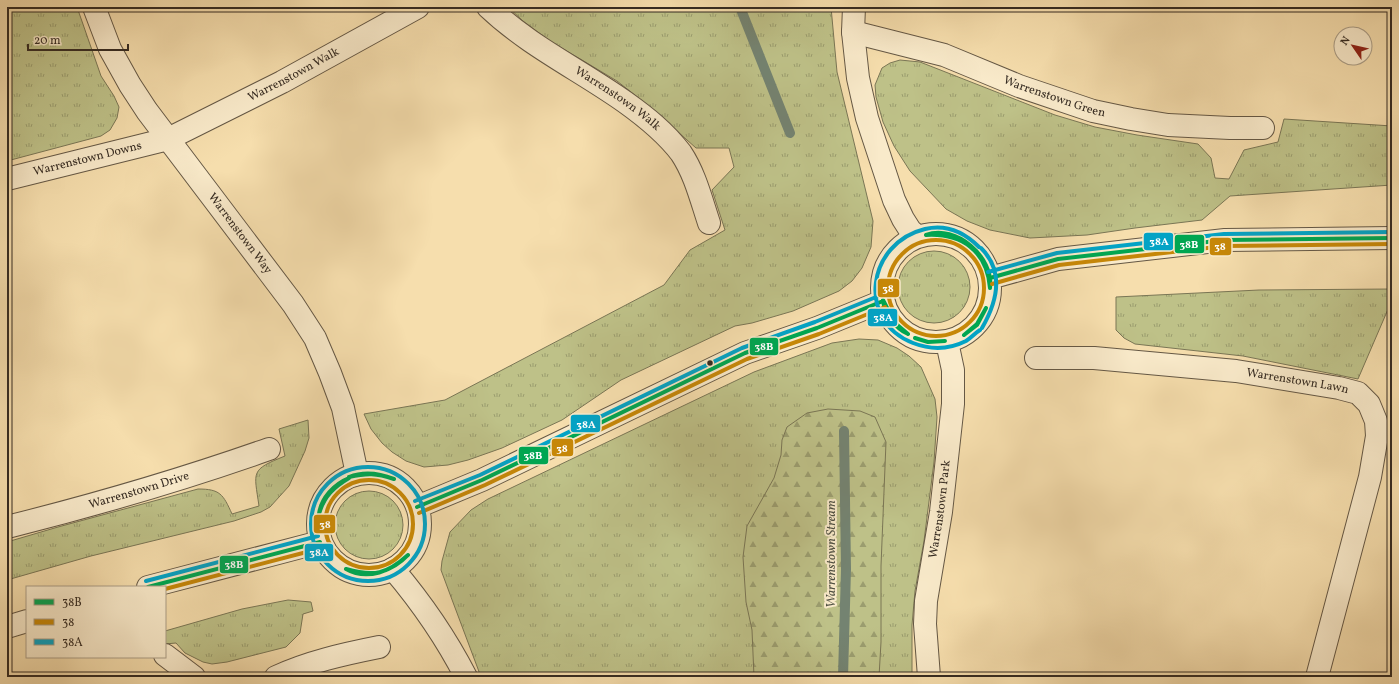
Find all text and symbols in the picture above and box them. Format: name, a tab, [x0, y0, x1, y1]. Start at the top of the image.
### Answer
scale bar	[28, 26, 128, 52]
north arrow	[1333, 26, 1373, 66]
text: 20 m	[34, 33, 61, 49]
text: N	[1337, 34, 1354, 49]
street label: Warrenstown Walk	[245, 44, 343, 106]
street label: Warrenstown Walk	[572, 63, 664, 135]
street label: Warrenstown Green	[1001, 72, 1107, 121]
street label: Warrenstown Downs	[32, 138, 143, 180]
street label: Warrenstown Way	[204, 190, 276, 278]
line badge: 38A	[1143, 232, 1174, 251]
line badge: 38B	[1174, 234, 1205, 254]
text: 38A	[1149, 235, 1169, 250]
line badge: 38	[1209, 237, 1232, 256]
text: 38B	[1180, 238, 1198, 253]
text: 38	[1214, 240, 1226, 255]
line badge: 38	[877, 278, 900, 298]
text: 38	[882, 282, 894, 297]
line badge: 38A	[867, 308, 898, 327]
text: 38A	[873, 311, 893, 326]
line badge: 38B	[749, 337, 779, 356]
text: 38B	[755, 340, 773, 355]
unlabelled marker	[705, 358, 715, 368]
street label: Warrenstown Lawn	[1245, 365, 1350, 398]
line badge: 38A	[570, 414, 601, 433]
text: 38A	[576, 418, 596, 433]
line badge: 38	[551, 438, 574, 457]
text: 38	[556, 442, 568, 457]
line badge: 38B	[518, 446, 549, 465]
text: 38B	[524, 449, 542, 464]
street label: Warrenstown Park	[925, 459, 955, 560]
street label: Warrenstown Drive	[87, 468, 192, 513]
water label: Warrenstown Stream	[823, 500, 841, 608]
line badge: 38	[313, 514, 336, 534]
text: 38	[319, 518, 331, 533]
line badge: 38A	[304, 543, 334, 562]
text: 38A	[309, 546, 329, 561]
line badge: 38B	[219, 555, 249, 574]
text: 38B	[225, 558, 243, 573]
legend	[26, 586, 166, 658]
text: 38B	[62, 595, 82, 611]
text: 38	[62, 615, 74, 631]
text: 38A	[62, 635, 83, 651]

